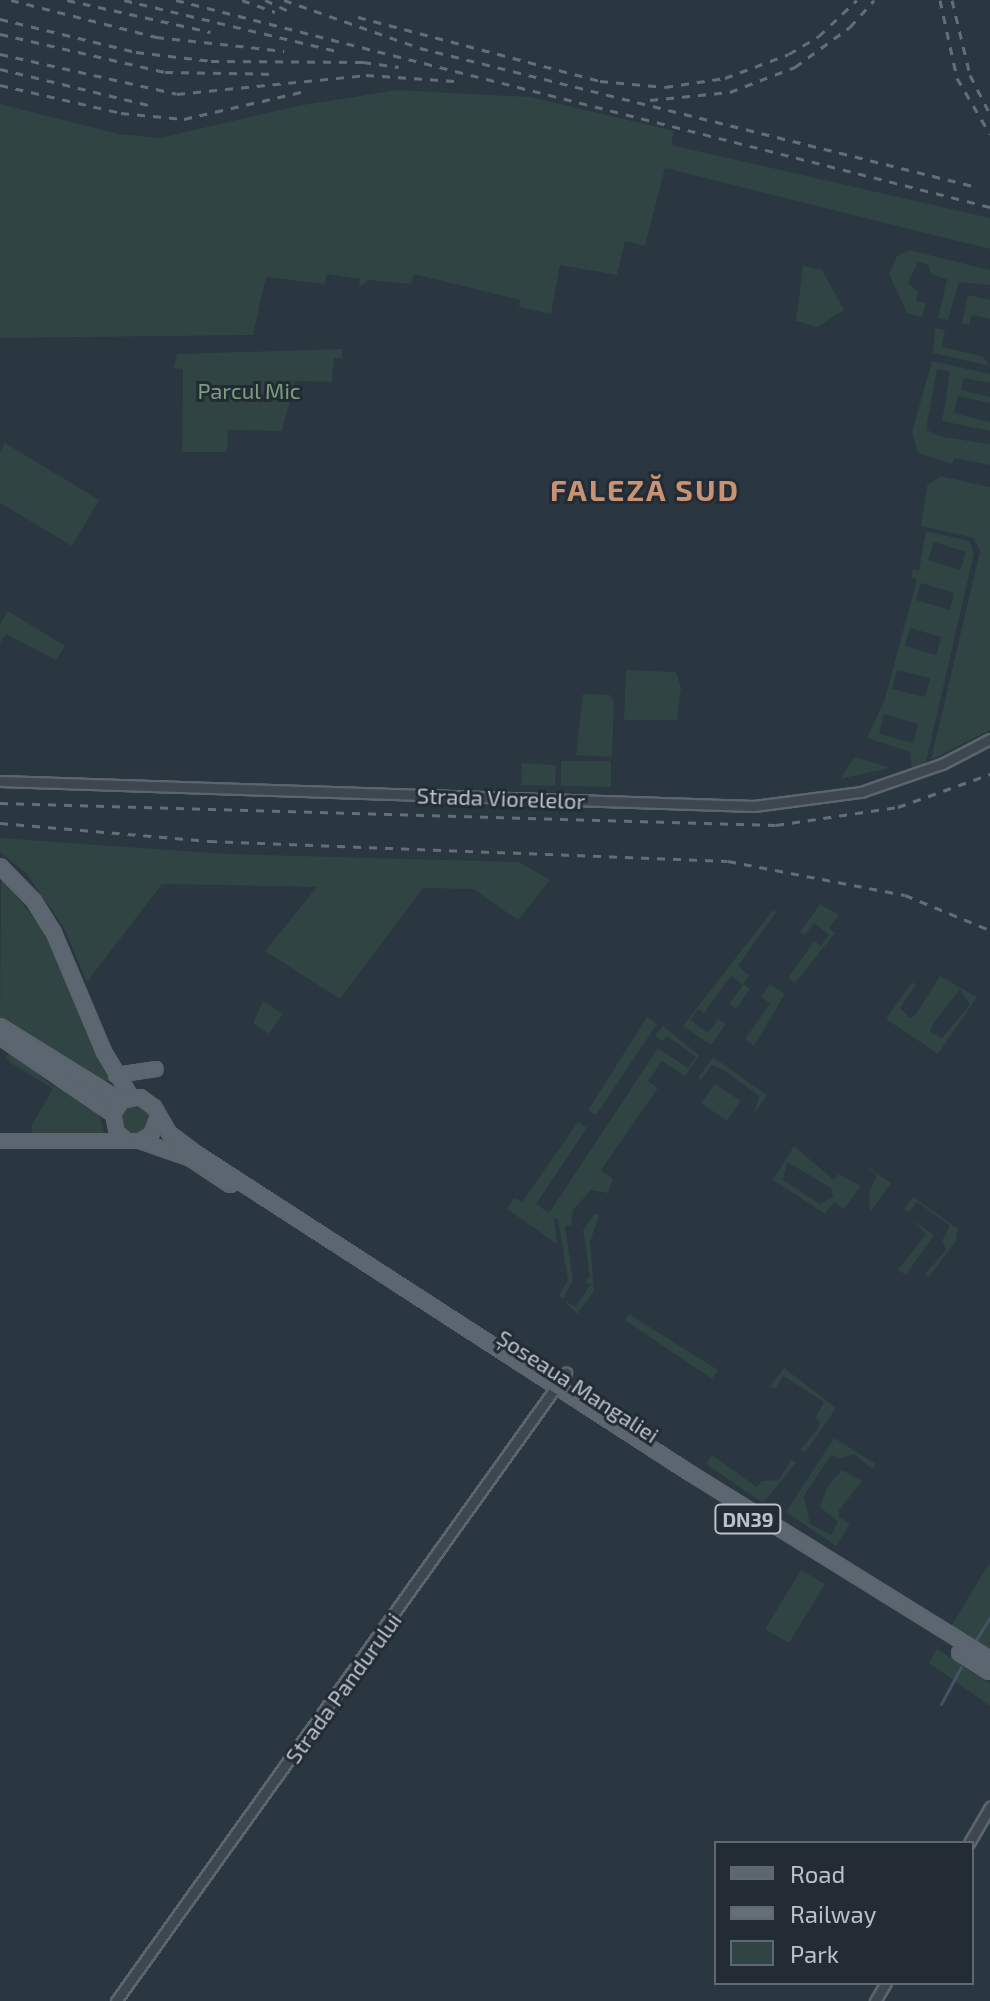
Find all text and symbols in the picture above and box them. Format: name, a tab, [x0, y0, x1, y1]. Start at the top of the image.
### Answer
park label: Parcul Mic	[197, 378, 301, 404]
district label: FALEZĂ SUD	[550, 471, 740, 507]
street label: Strada Viorelelor	[416, 782, 586, 814]
street label: Șoseaua Mangaliei	[492, 1324, 664, 1448]
road number: DN39	[714, 1503, 782, 1535]
street label: Strada Pandurului	[279, 1607, 407, 1769]
legend	[714, 1841, 974, 1985]
text: Road	[790, 1859, 845, 1888]
text: Railway	[790, 1899, 876, 1928]
text: Park	[790, 1939, 839, 1968]

